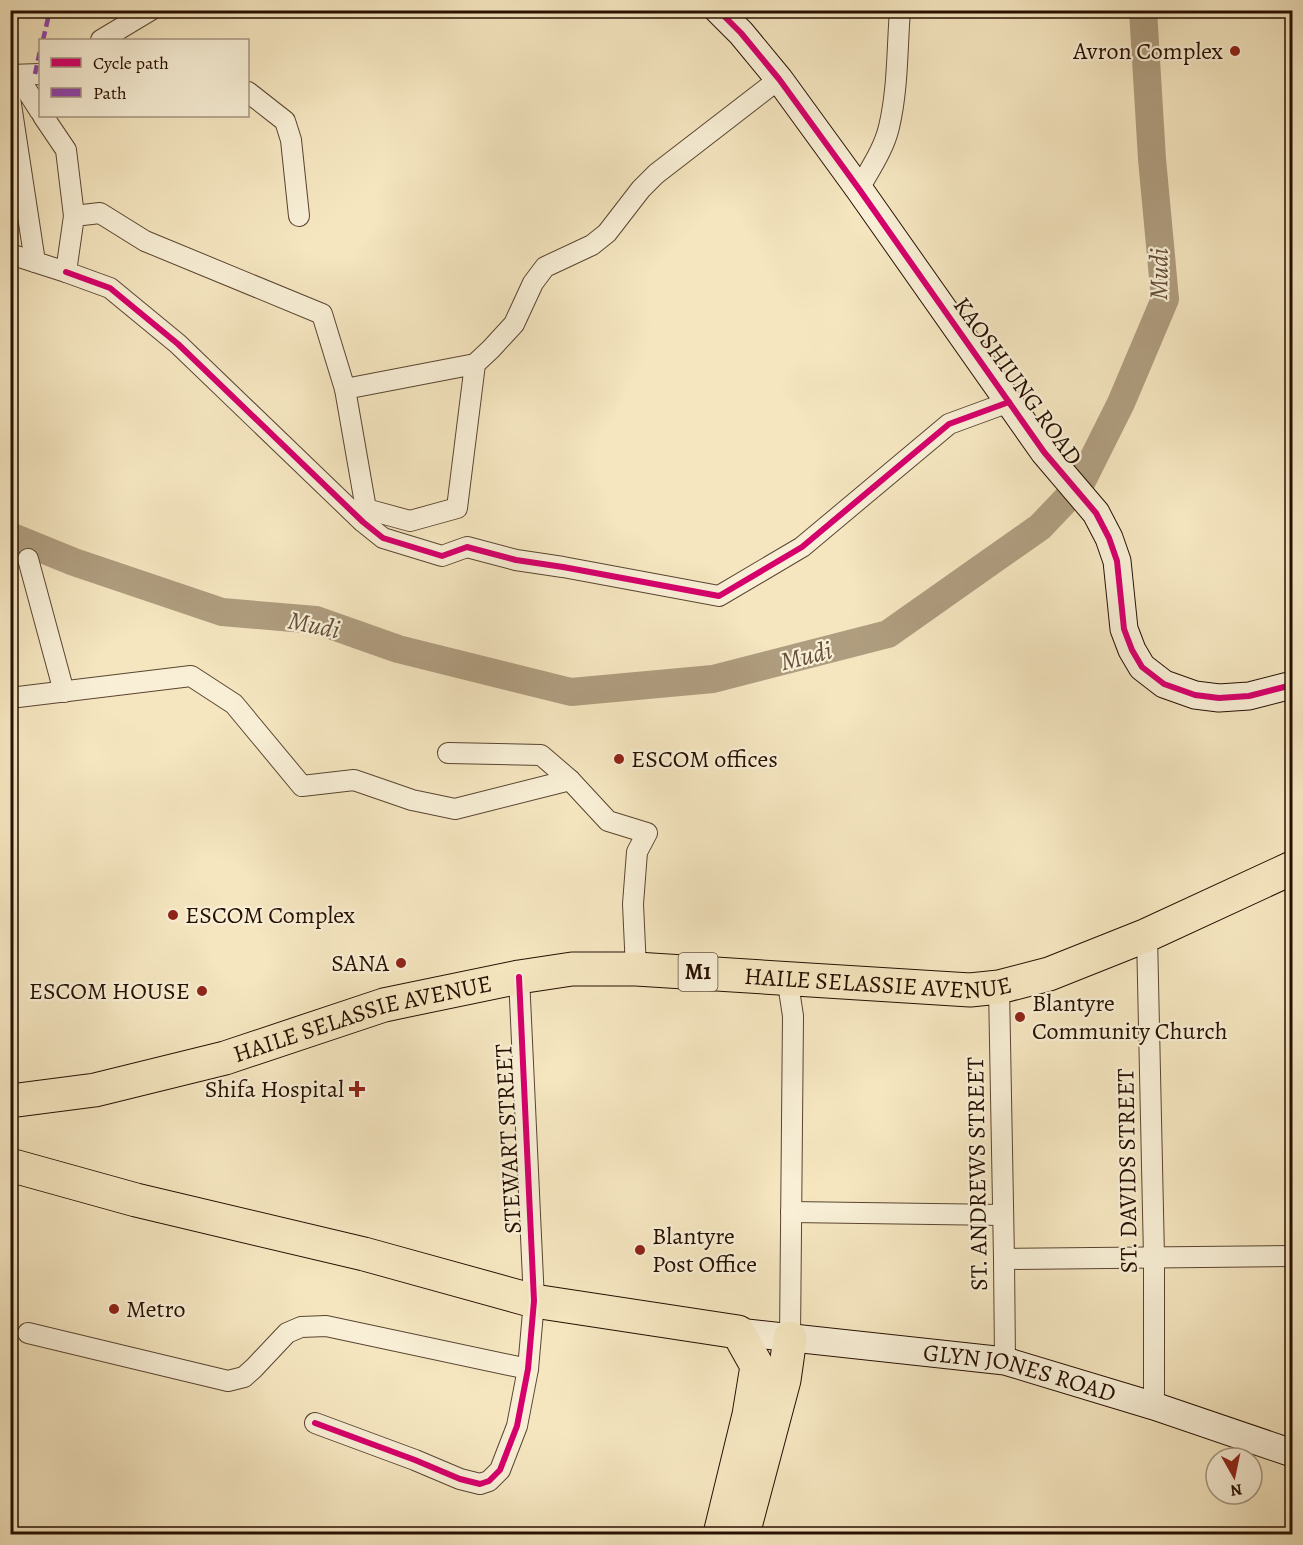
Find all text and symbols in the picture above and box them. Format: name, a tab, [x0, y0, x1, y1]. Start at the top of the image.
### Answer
place label: Avron Complex	[1072, 35, 1224, 67]
legend	[39, 39, 249, 117]
marker: Avron Complex	[1228, 44, 1242, 58]
text: Cycle path	[93, 51, 169, 75]
text: Path	[93, 81, 127, 105]
water label: Mudi	[1141, 247, 1177, 300]
street label: KAOSHIUNG ROAD	[946, 290, 1090, 472]
water label: Mudi	[285, 602, 343, 648]
water label: Mudi	[776, 633, 836, 679]
place label: ESCOM offices	[631, 743, 778, 775]
marker: ESCOM offices	[612, 752, 626, 766]
place label: ESCOM Complex	[185, 899, 356, 931]
marker: ESCOM Complex	[166, 908, 180, 922]
place label: SANA	[331, 947, 390, 979]
road number: M1	[678, 953, 718, 991]
marker: SANA	[394, 956, 408, 970]
street label: HAILE SELASSIE AVENUE	[743, 960, 1015, 1007]
street label: HAILE SELASSIE AVENUE	[229, 967, 495, 1070]
place label: ESCOM HOUSE	[29, 975, 190, 1007]
marker: ESCOM HOUSE	[195, 984, 209, 998]
place label: Blantyre Community Church	[1032, 987, 1228, 1047]
marker: Blantyre Community Church	[1013, 1010, 1027, 1024]
street label: STEWART STREET	[487, 1043, 529, 1235]
street label: ST. ANDREWS STREET	[959, 1057, 995, 1291]
street label: ST. DAVIDS STREET	[1109, 1068, 1145, 1274]
place label: Shifa Hospital	[205, 1073, 344, 1105]
marker: Shifa Hospital	[348, 1080, 366, 1098]
place label: Blantyre Post Office	[652, 1220, 757, 1280]
marker: Blantyre Post Office	[633, 1243, 647, 1257]
place label: Metro	[126, 1293, 185, 1325]
marker: Metro	[107, 1302, 121, 1316]
street label: GLYN JONES ROAD	[922, 1336, 1120, 1410]
north arrow	[1204, 1446, 1264, 1506]
text: N	[1228, 1478, 1244, 1502]

